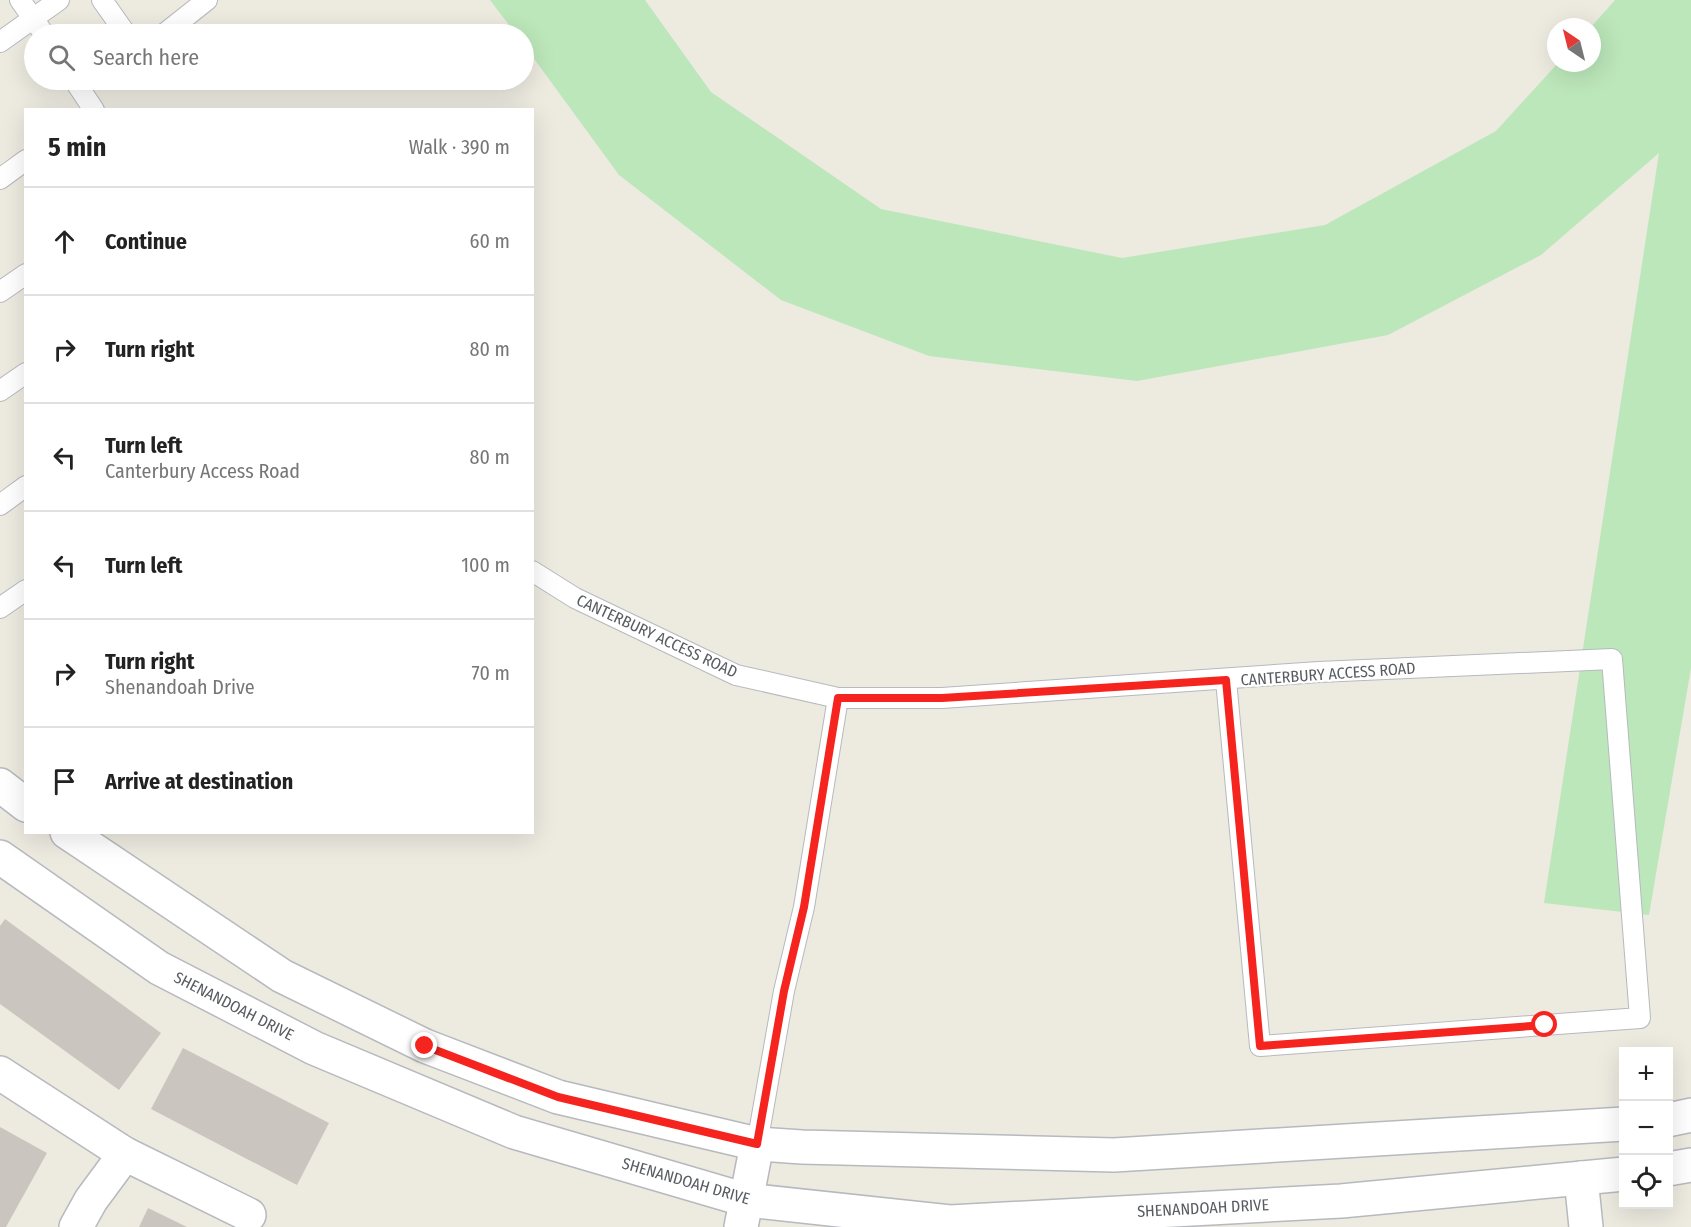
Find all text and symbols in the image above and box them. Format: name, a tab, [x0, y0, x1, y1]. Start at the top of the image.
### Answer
north arrow	[1547, 18, 1601, 72]
search box	[24, 24, 534, 90]
icon: search	[45, 41, 78, 74]
text: Search here	[93, 44, 199, 71]
text: 5 min	[48, 132, 106, 163]
text: Walk · 390 m	[409, 135, 510, 159]
icon: ahead	[48, 225, 81, 258]
text: Continue	[105, 228, 187, 255]
text: 60 m	[470, 229, 510, 253]
icon: right	[48, 333, 81, 366]
text: Turn right	[105, 336, 194, 363]
text: 80 m	[470, 337, 510, 361]
text: Turn left	[105, 432, 183, 459]
icon: left	[48, 441, 81, 474]
text: 80 m	[470, 445, 510, 469]
text: Canterbury Access Road	[105, 459, 300, 483]
icon: left	[48, 549, 81, 582]
text: Turn left	[105, 552, 183, 579]
text: 100 m	[461, 553, 510, 577]
street label: CANTERBURY ACCESS ROAD	[574, 590, 740, 682]
text: Turn right	[105, 648, 194, 675]
icon: right	[48, 657, 81, 690]
street label: CANTERBURY ACCESS ROAD	[1240, 658, 1416, 690]
text: 70 m	[472, 661, 510, 685]
text: Shenandoah Drive	[105, 675, 255, 699]
icon: arrive	[48, 765, 81, 798]
text: Arrive at destination	[105, 768, 293, 795]
street label: SHENANDOAH DRIVE	[171, 968, 297, 1044]
route start	[1531, 1011, 1557, 1037]
route end	[411, 1032, 437, 1058]
map controls	[1619, 1047, 1673, 1209]
button: +	[1619, 1047, 1673, 1101]
button: −	[1619, 1101, 1673, 1155]
street label: SHENANDOAH DRIVE	[620, 1154, 752, 1208]
button: locate	[1619, 1155, 1673, 1209]
street label: SHENANDOAH DRIVE	[1137, 1195, 1269, 1221]

